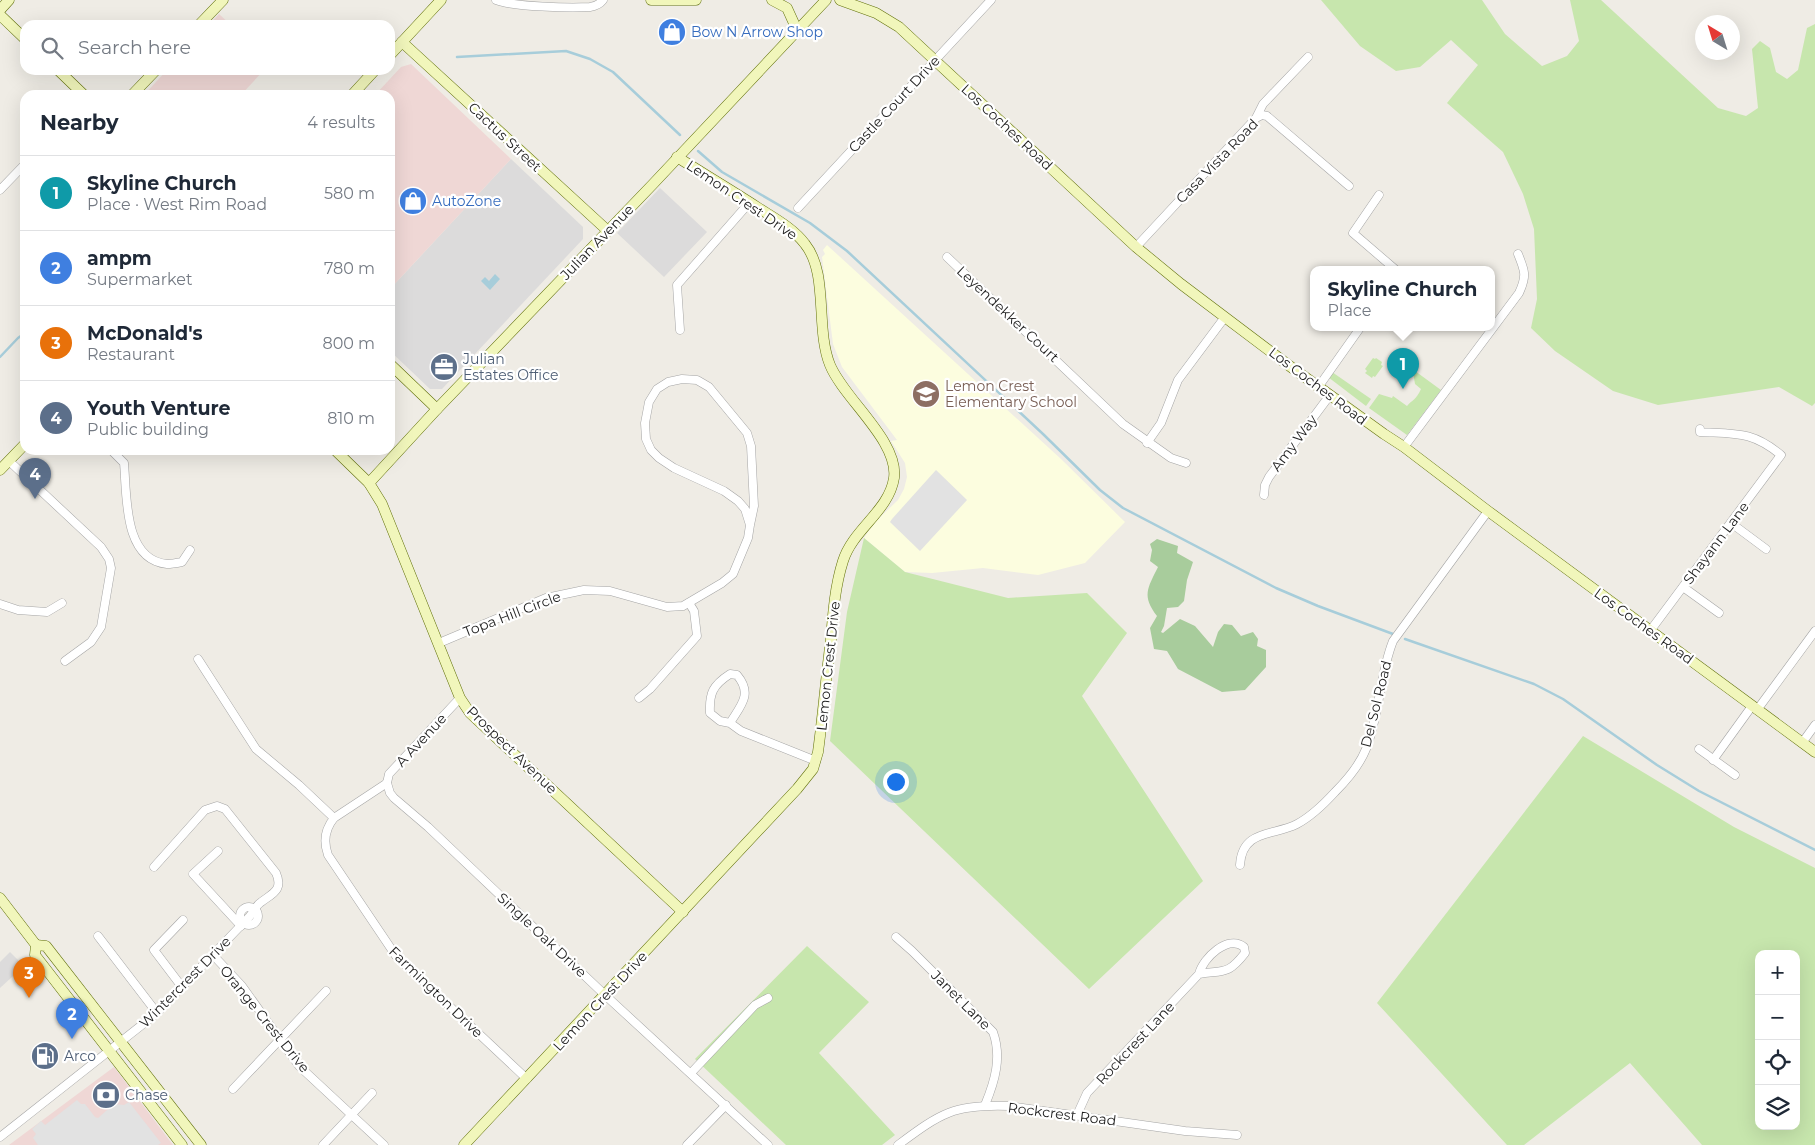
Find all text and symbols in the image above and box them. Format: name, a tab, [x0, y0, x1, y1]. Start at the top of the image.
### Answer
north arrow	[1695, 15, 1740, 60]
shop icon: Bow N Arrow Shop	[657, 17, 687, 47]
search box	[20, 20, 395, 75]
place label: Bow N Arrow Shop	[691, 23, 823, 41]
icon: search	[38, 34, 66, 62]
text: Search here	[78, 36, 191, 59]
street label: Castle Court Drive	[844, 52, 944, 156]
street label: Los Coches Road	[957, 80, 1057, 174]
street label: Cactus Street	[464, 98, 546, 176]
text: Nearby	[40, 110, 119, 135]
text: 4 results	[307, 113, 375, 132]
street label: Casa Vista Road	[1172, 115, 1262, 207]
street label: Lemon Crest Drive	[683, 156, 801, 244]
text: Skyline Church	[87, 172, 237, 195]
text: 1	[53, 184, 59, 203]
text: 580 m	[324, 184, 375, 203]
shop icon: AutoZone	[398, 186, 428, 216]
place label: AutoZone	[432, 192, 501, 210]
text: Place · West Rim Road	[87, 195, 267, 214]
street label: Julian Avenue	[556, 200, 638, 284]
text: ampm	[87, 247, 152, 270]
text: 2	[51, 259, 61, 278]
text: 780 m	[324, 259, 375, 278]
street label: Leyendekker Court	[953, 262, 1063, 366]
popup	[1310, 266, 1495, 331]
text: Supermarket	[87, 270, 193, 289]
text: Skyline Church	[1328, 278, 1477, 301]
text: Place	[1328, 301, 1371, 320]
text: McDonald's	[87, 322, 203, 345]
text: 3	[51, 334, 61, 353]
text: 800 m	[322, 334, 375, 353]
street label: Los Coches Road	[1265, 343, 1371, 429]
text: Restaurant	[87, 345, 175, 364]
pin: 1	[1387, 348, 1419, 389]
place label: Julian Estates Office	[462, 350, 558, 384]
office icon: Julian Estates Office	[429, 352, 459, 382]
place label: Lemon Crest Elementary School	[945, 377, 1077, 411]
school or university icon: Lemon Crest Elementary School	[911, 379, 941, 409]
text: Youth Venture	[87, 397, 231, 420]
text: 4	[50, 409, 62, 428]
text: 810 m	[327, 409, 375, 428]
street label: Amy Way	[1267, 411, 1321, 475]
text: Public building	[87, 420, 209, 439]
pin: 4	[19, 458, 51, 499]
street label: Shayann Lane	[1679, 498, 1753, 588]
street label: Los Coches Road	[1591, 584, 1697, 668]
street label: Topa Hill Circle	[461, 587, 563, 641]
street label: Lemon Crest Drive	[812, 600, 844, 732]
street label: Del Sol Road	[1357, 659, 1395, 749]
street label: Prospect Avenue	[463, 702, 561, 798]
street label: A Avenue	[392, 710, 450, 770]
your location	[883, 769, 909, 795]
street label: Single Oak Drive	[493, 889, 591, 981]
street label: Wintercrest Drive	[135, 932, 235, 1032]
street label: Farmington Drive	[385, 942, 487, 1042]
street label: Lemon Crest Drive	[549, 947, 651, 1055]
map controls	[1755, 950, 1800, 1130]
button: +	[1755, 950, 1800, 995]
pin: 3	[13, 957, 45, 998]
street label: Orange Crest Drive	[216, 962, 314, 1076]
street label: Janet Lane	[927, 966, 995, 1034]
button: −	[1755, 995, 1800, 1040]
pin: 2	[56, 998, 88, 1039]
street label: Rockcrest Lane	[1092, 998, 1178, 1088]
button: locate	[1755, 1040, 1800, 1085]
fuel station icon: Arco	[30, 1041, 60, 1071]
place label: Arco	[64, 1047, 96, 1065]
bank icon: Chase	[91, 1080, 121, 1110]
button: layers	[1755, 1085, 1800, 1130]
place label: Chase	[125, 1086, 168, 1104]
street label: Rockcrest Road	[1007, 1098, 1117, 1130]

